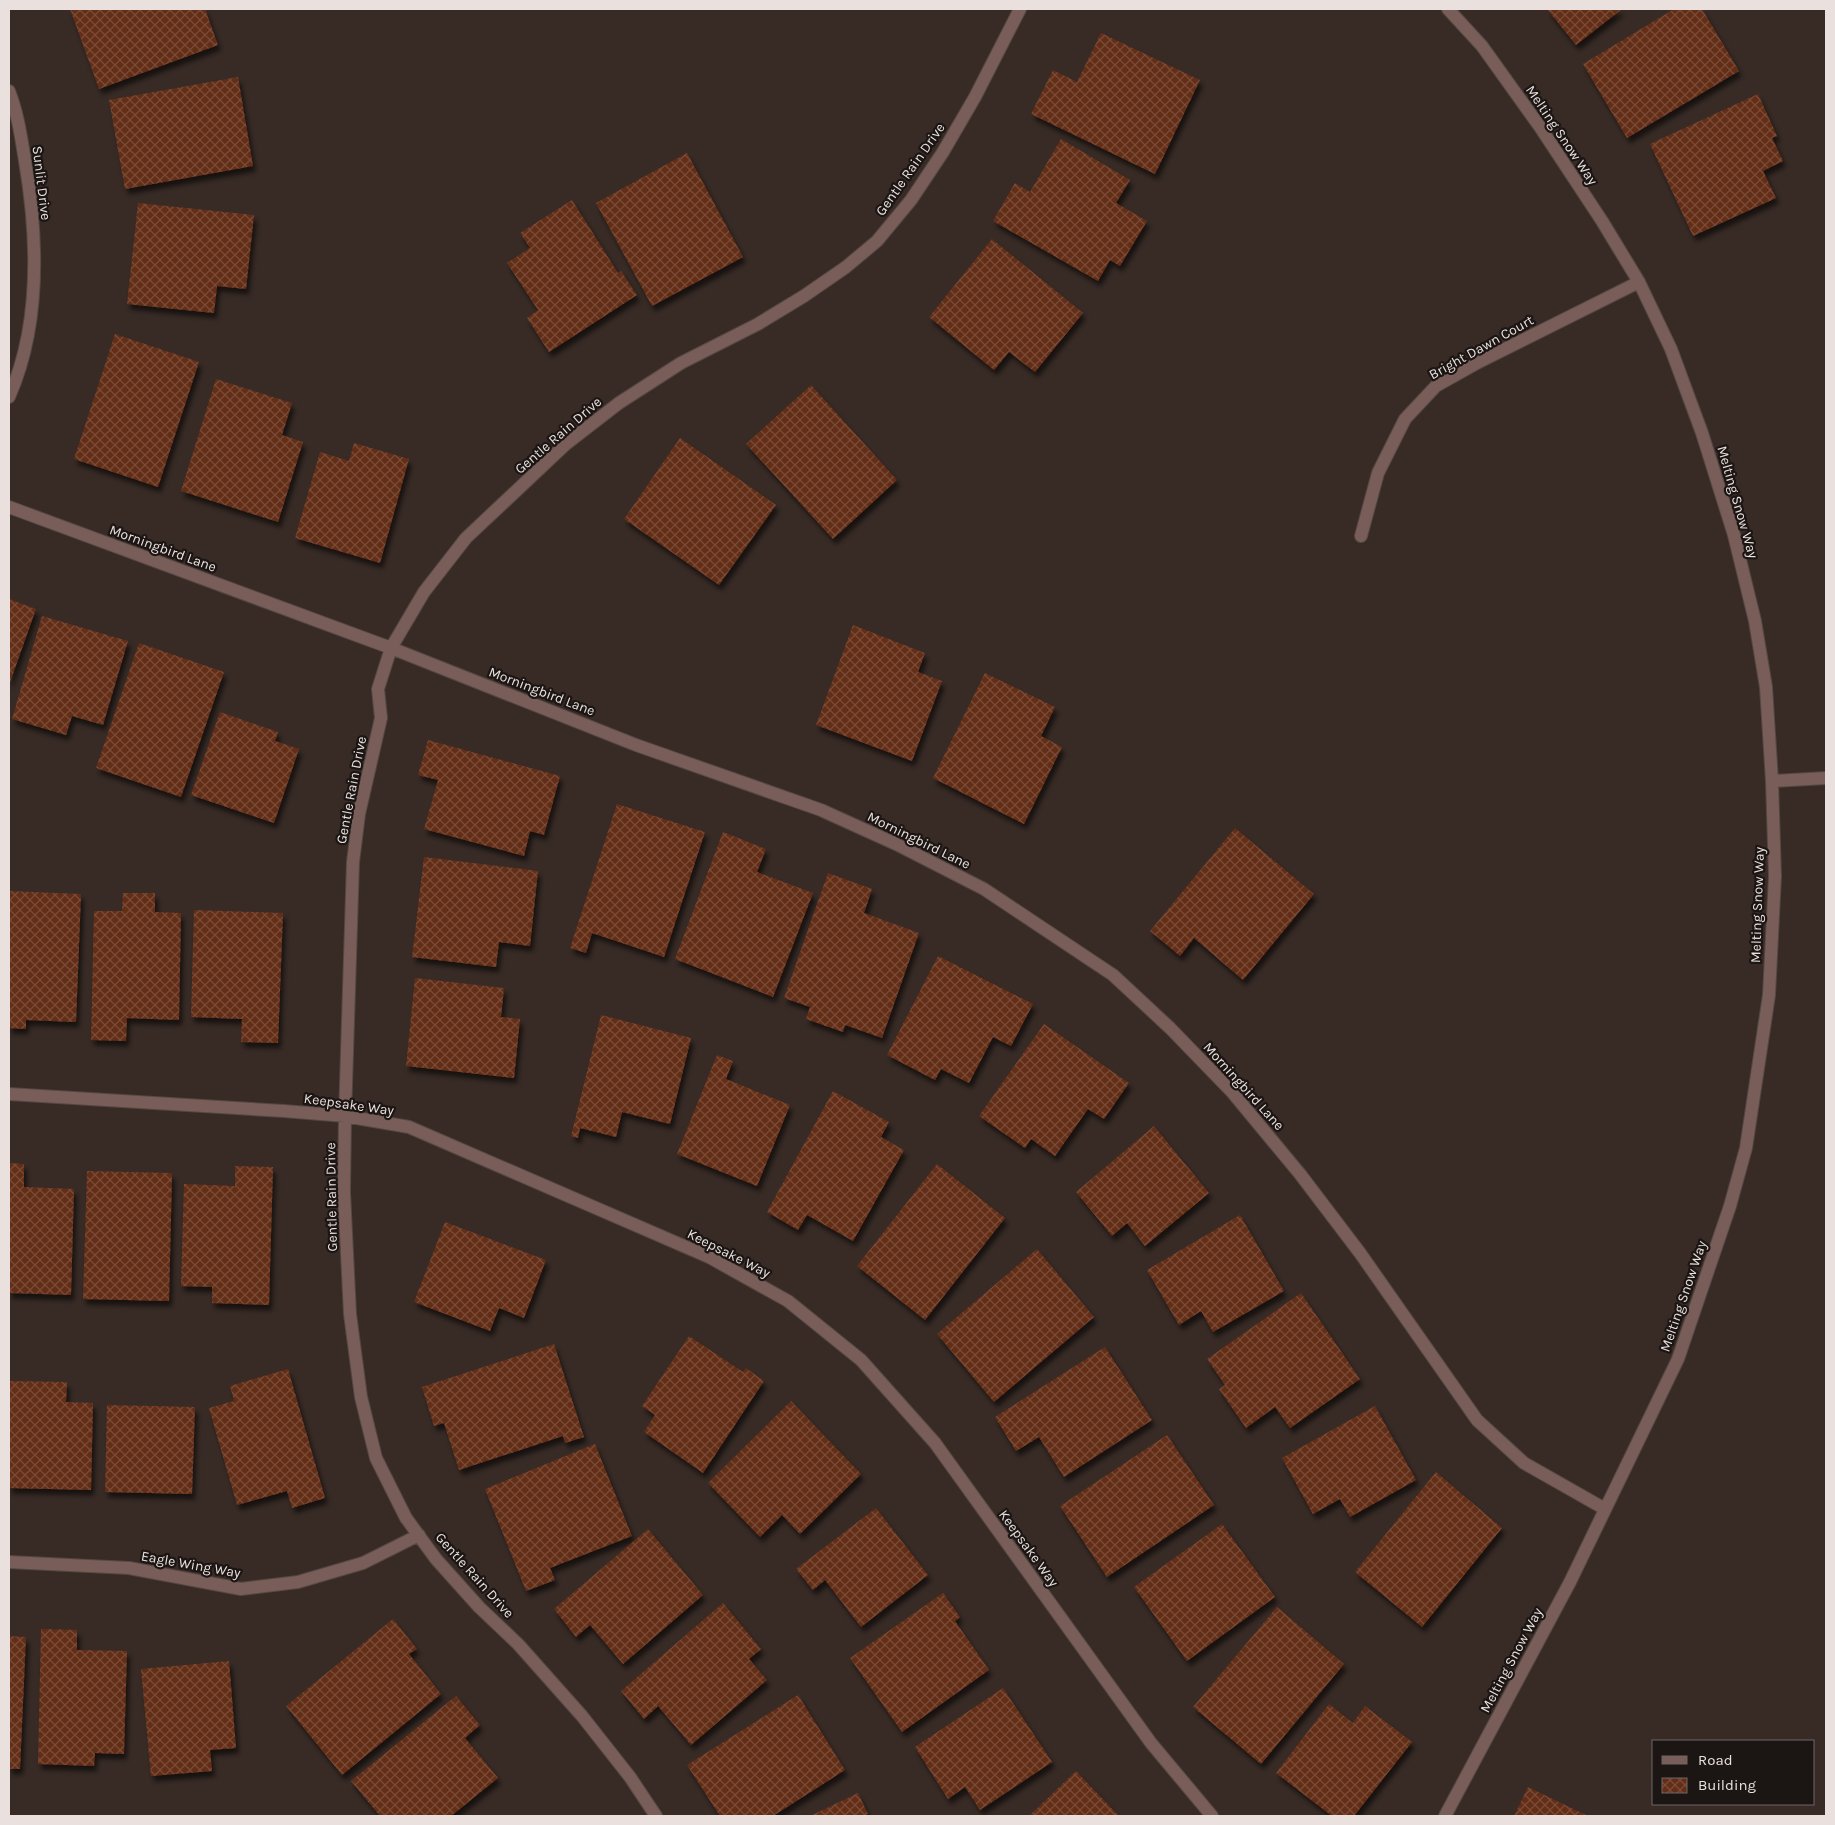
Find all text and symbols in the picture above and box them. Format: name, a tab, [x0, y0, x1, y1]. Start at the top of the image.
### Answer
street label: Melting Snow Way	[1522, 82, 1601, 189]
street label: Gentle Rain Drive	[872, 120, 949, 219]
street label: Sunlit Drive	[29, 145, 54, 221]
street label: Bright Dawn Court	[1426, 312, 1536, 383]
street label: Gentle Rain Drive	[512, 393, 605, 478]
street label: Melting Snow Way	[1713, 444, 1762, 561]
street label: Morningbird Lane	[107, 521, 219, 576]
street label: Morningbird Lane	[486, 663, 597, 720]
street label: Gentle Rain Drive	[333, 735, 370, 845]
street label: Morningbird Lane	[864, 808, 973, 873]
street label: Melting Snow Way	[1747, 846, 1768, 963]
street label: Morningbird Lane	[1200, 1039, 1288, 1134]
street label: Keepsake Way	[303, 1090, 396, 1119]
street label: Gentle Rain Drive	[322, 1142, 341, 1252]
street label: Keepsake Way	[684, 1225, 774, 1282]
street label: Melting Snow Way	[1656, 1238, 1711, 1354]
street label: Keepsake Way	[995, 1507, 1062, 1590]
street label: Gentle Rain Drive	[432, 1529, 518, 1622]
street label: Eagle Wing Way	[140, 1547, 242, 1582]
street label: Melting Snow Way	[1477, 1604, 1546, 1716]
legend	[1652, 1740, 1815, 1805]
text: Road	[1698, 1751, 1733, 1769]
text: Building	[1698, 1776, 1756, 1794]

